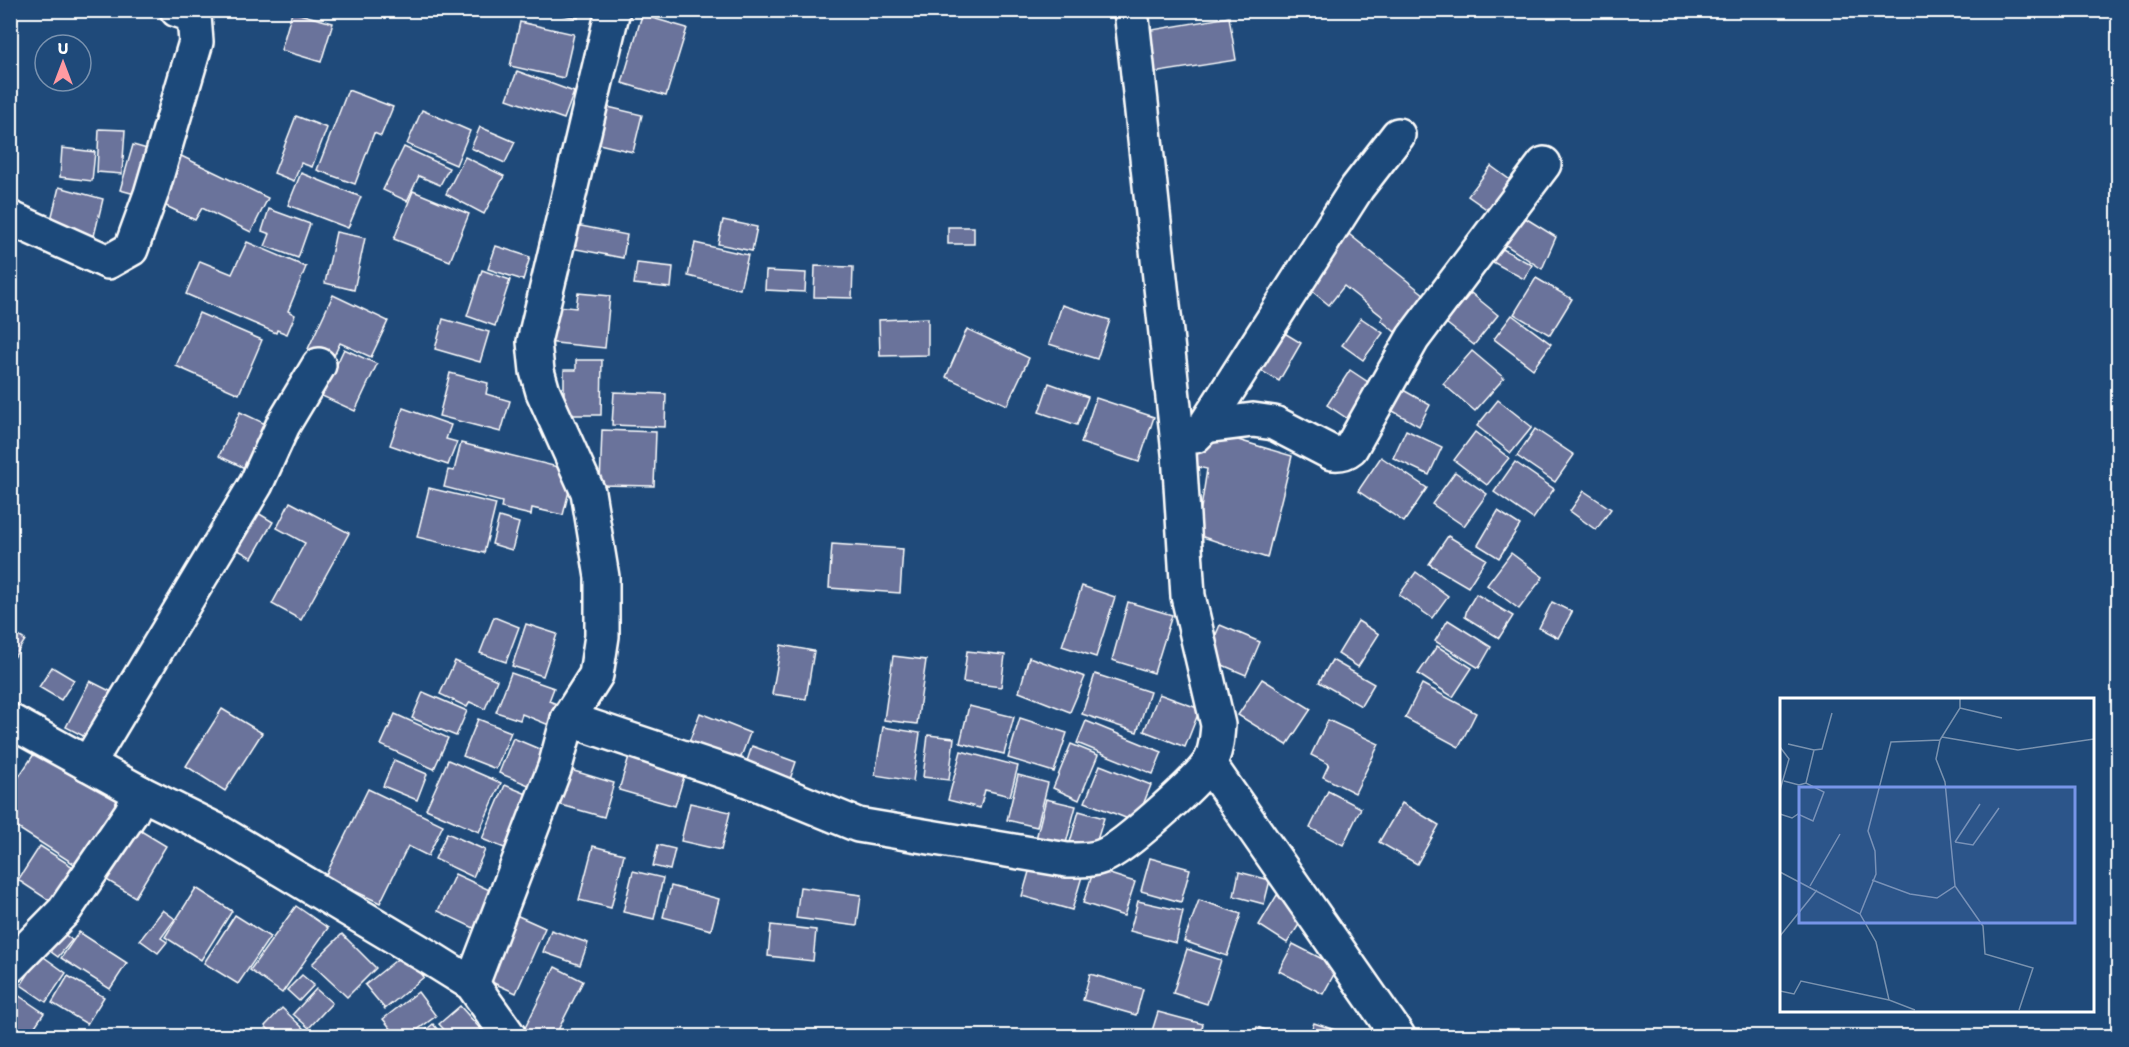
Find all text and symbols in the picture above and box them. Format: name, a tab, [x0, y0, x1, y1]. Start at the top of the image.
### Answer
north arrow	[33, 33, 93, 93]
text: U	[58, 38, 69, 59]
inset map	[1780, 698, 2093, 1011]

